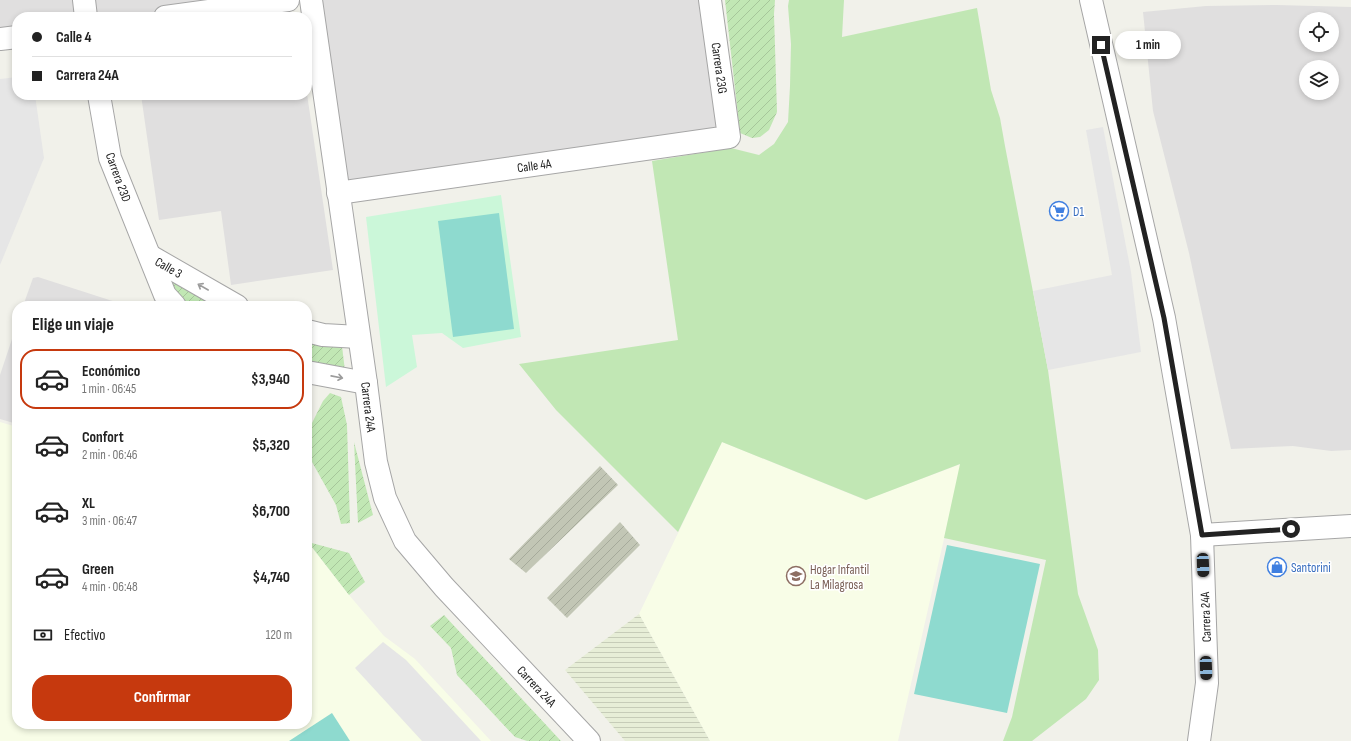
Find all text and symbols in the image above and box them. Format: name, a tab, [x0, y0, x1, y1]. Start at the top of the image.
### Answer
map controls	[1299, 12, 1339, 100]
button: locate	[1299, 12, 1339, 52]
text: Calle 4	[56, 28, 92, 47]
callout: 1 min	[1115, 31, 1181, 59]
route end	[1092, 36, 1110, 54]
text: 1 min	[1136, 37, 1160, 53]
street label: Carrera 23G	[708, 42, 731, 95]
button: layers	[1299, 60, 1339, 100]
text: Carrera 24A	[56, 66, 119, 85]
street label: Carrera 23D	[102, 150, 134, 204]
street label: Calle 4A	[516, 156, 553, 176]
supermarket icon: D1	[1048, 200, 1070, 222]
place label: D1	[1073, 204, 1084, 220]
street label: Calle 3	[152, 254, 185, 282]
one-way arrow	[197, 283, 209, 291]
text: Elige un viaje	[32, 314, 114, 335]
icon: car	[34, 361, 70, 397]
text: Económico	[82, 362, 140, 381]
text: $3,940	[251, 370, 290, 389]
one-way arrow	[330, 374, 343, 382]
text: 1 min · 06:45	[82, 381, 136, 397]
street label: Carrera 24A	[357, 381, 379, 434]
icon: car	[34, 427, 70, 463]
text: Confort	[82, 428, 124, 447]
text: $5,320	[252, 436, 290, 455]
text: 2 min · 06:46	[82, 447, 138, 463]
icon: car	[34, 493, 70, 529]
text: XL	[82, 494, 95, 513]
text: $6,700	[252, 502, 290, 521]
text: 3 min · 06:47	[82, 513, 137, 529]
route start	[1282, 520, 1300, 538]
car	[1197, 553, 1209, 577]
shop icon: Santorini	[1266, 556, 1288, 578]
icon: car	[34, 559, 70, 595]
text: Green	[82, 560, 114, 579]
place label: Santorini	[1291, 560, 1331, 576]
place label: Hogar Infantil La Milagrosa	[810, 562, 869, 593]
school or university icon: Hogar Infantil La Milagrosa	[785, 565, 807, 587]
text: $4,740	[253, 568, 290, 587]
text: 4 min · 06:48	[82, 579, 138, 595]
street label: Carrera 24A	[1197, 591, 1215, 642]
icon: cash	[32, 624, 54, 646]
text: Efectivo	[64, 626, 105, 645]
text: 120 m	[266, 627, 292, 643]
car	[1200, 656, 1212, 680]
street label: Carrera 24A	[513, 663, 560, 711]
button: Confirmar	[32, 675, 292, 721]

